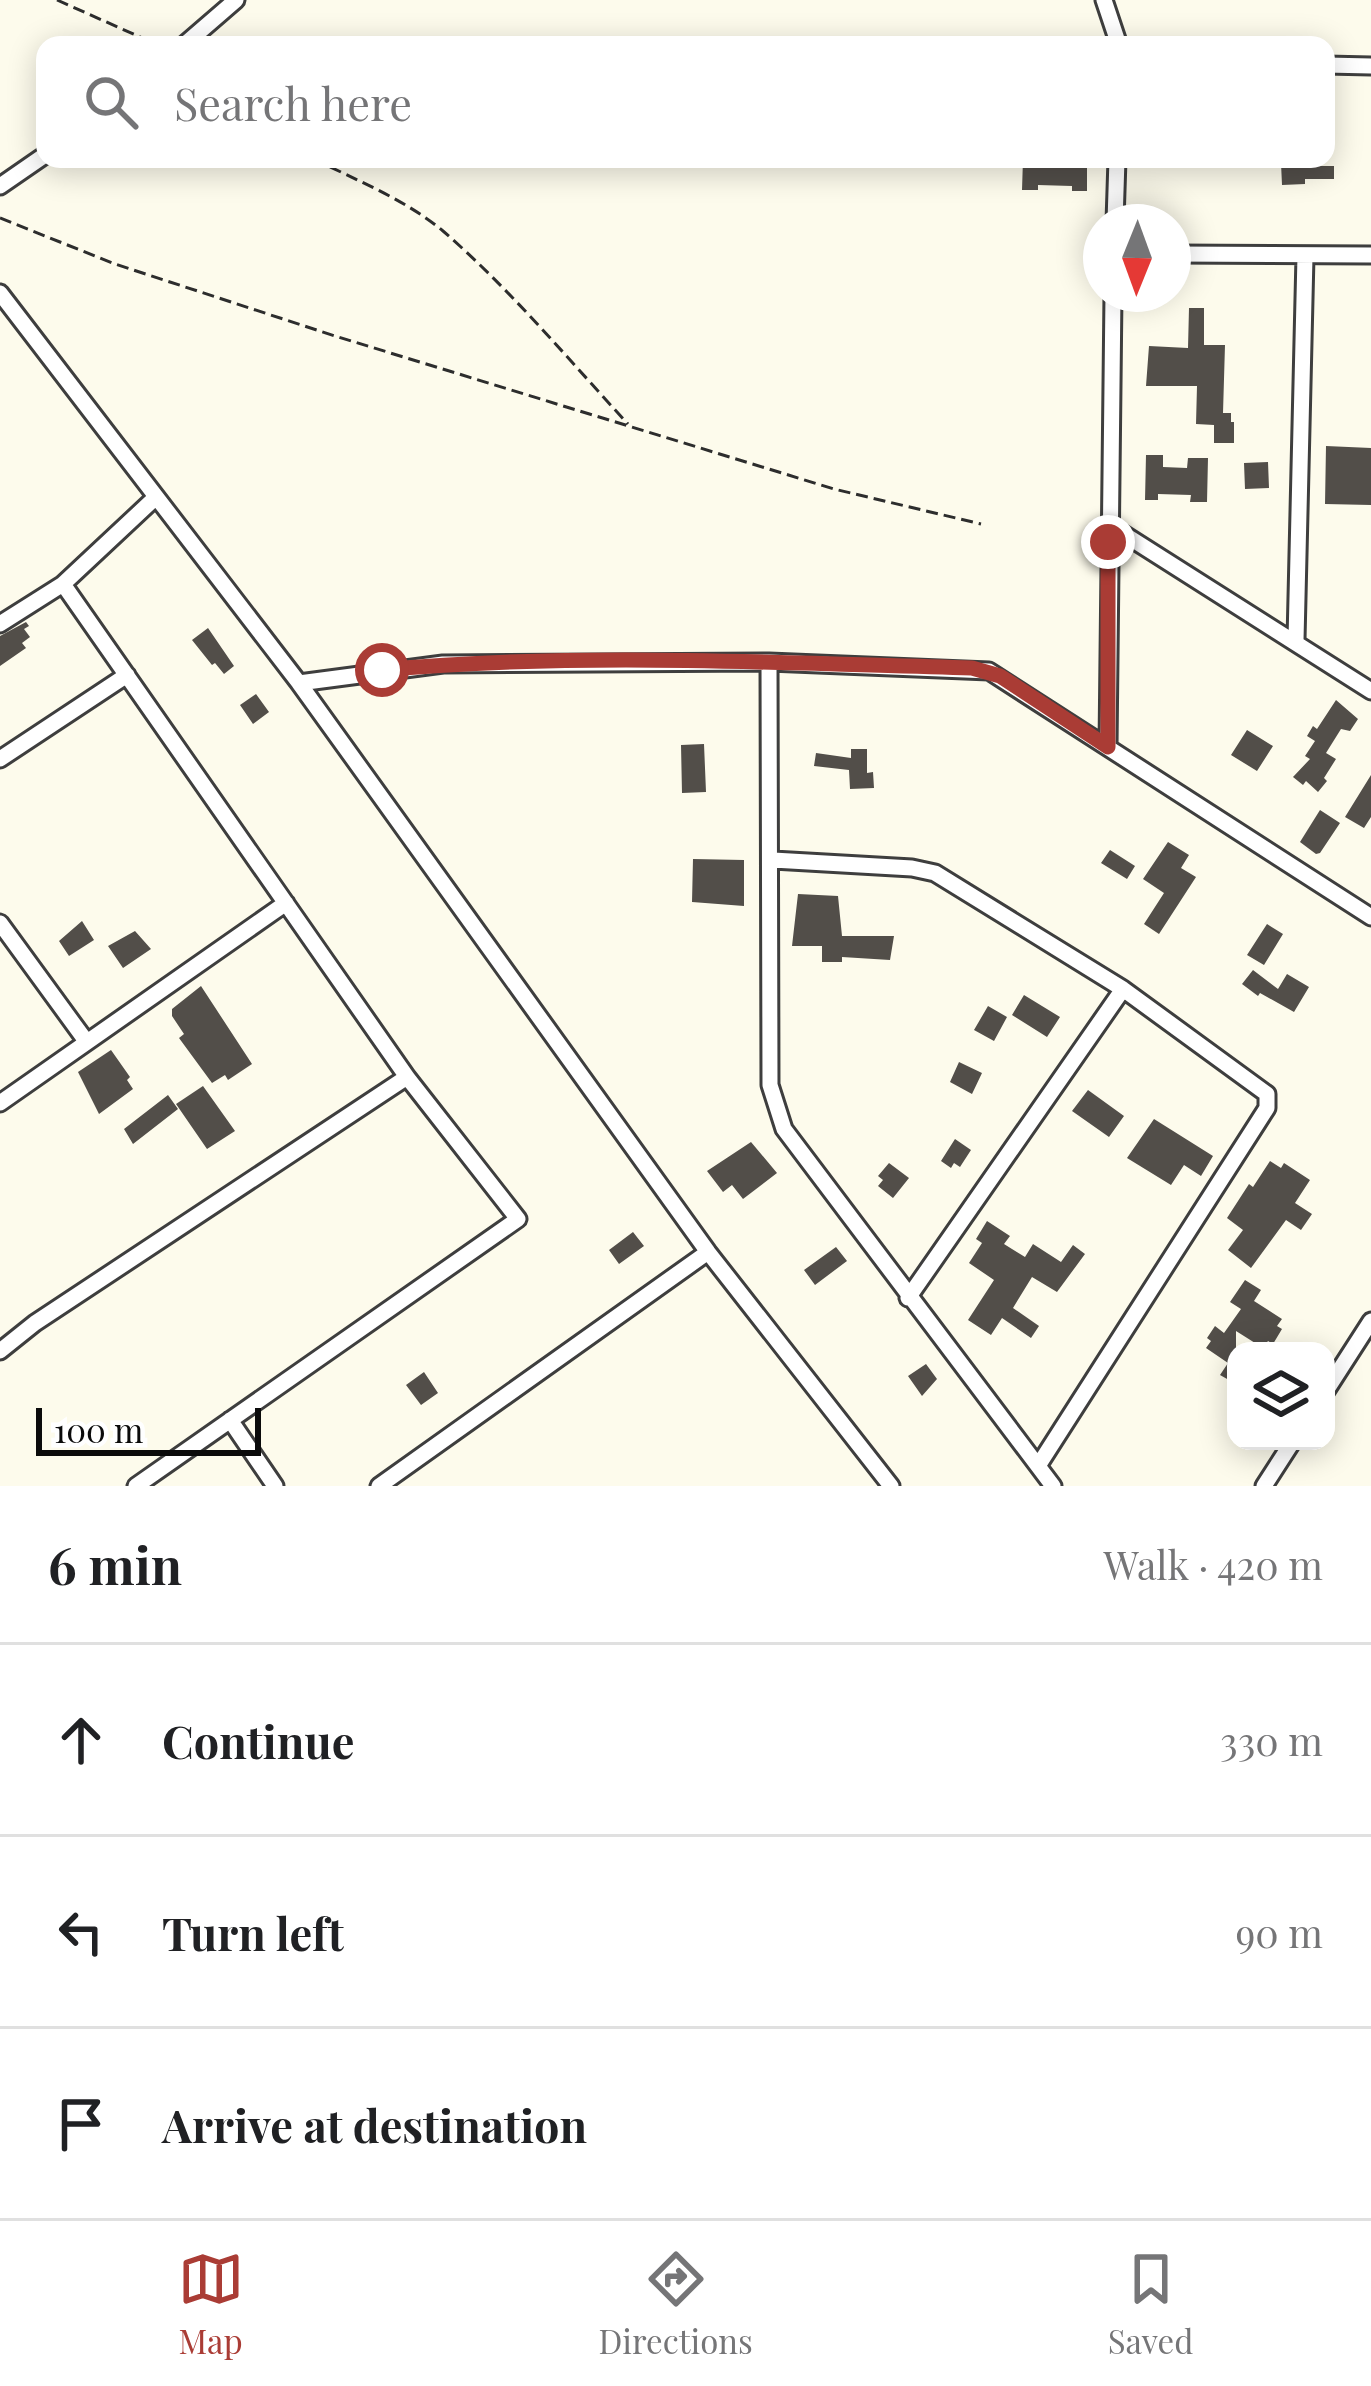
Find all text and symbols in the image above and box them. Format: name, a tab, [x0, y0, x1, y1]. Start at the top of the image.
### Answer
search box	[36, 36, 1335, 168]
icon: search	[78, 69, 144, 135]
text: Search here	[174, 72, 412, 132]
north arrow	[1083, 204, 1191, 312]
route end	[1081, 515, 1135, 569]
route start	[355, 643, 409, 697]
map controls	[1227, 1342, 1335, 1450]
button: layers	[1227, 1342, 1335, 1450]
scale bar	[36, 1402, 261, 1455]
text: 100 m	[54, 1407, 143, 1451]
text: 6 min	[48, 1530, 182, 1598]
text: Walk · 420 m	[1104, 1538, 1323, 1590]
icon: ahead	[48, 1707, 114, 1773]
text: Continue	[162, 1710, 354, 1770]
text: 330 m	[1220, 1714, 1323, 1766]
icon: left	[48, 1899, 114, 1965]
text: Turn left	[162, 1902, 344, 1962]
text: 90 m	[1235, 1906, 1323, 1958]
icon: arrive	[48, 2091, 114, 2157]
text: Arrive at destination	[162, 2094, 587, 2154]
tab: Map	[178, 2246, 244, 2362]
tab: Directions	[599, 2246, 753, 2362]
tab: Saved	[1108, 2246, 1194, 2362]

